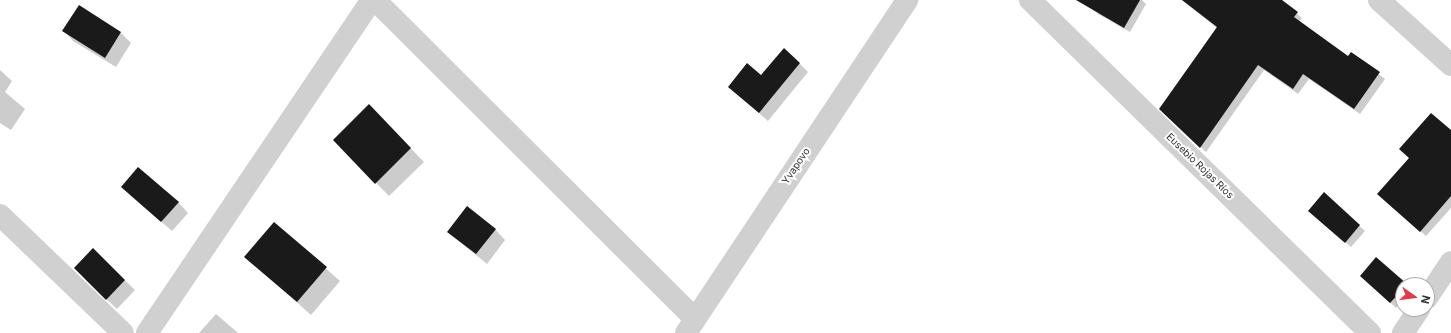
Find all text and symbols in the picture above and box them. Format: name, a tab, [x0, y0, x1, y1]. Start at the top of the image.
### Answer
street label: Eusebio Rojas Ríos	[1164, 131, 1236, 201]
street label: Yvapovo	[779, 146, 813, 186]
north arrow	[1395, 277, 1435, 317]
text: N	[1418, 294, 1433, 305]

